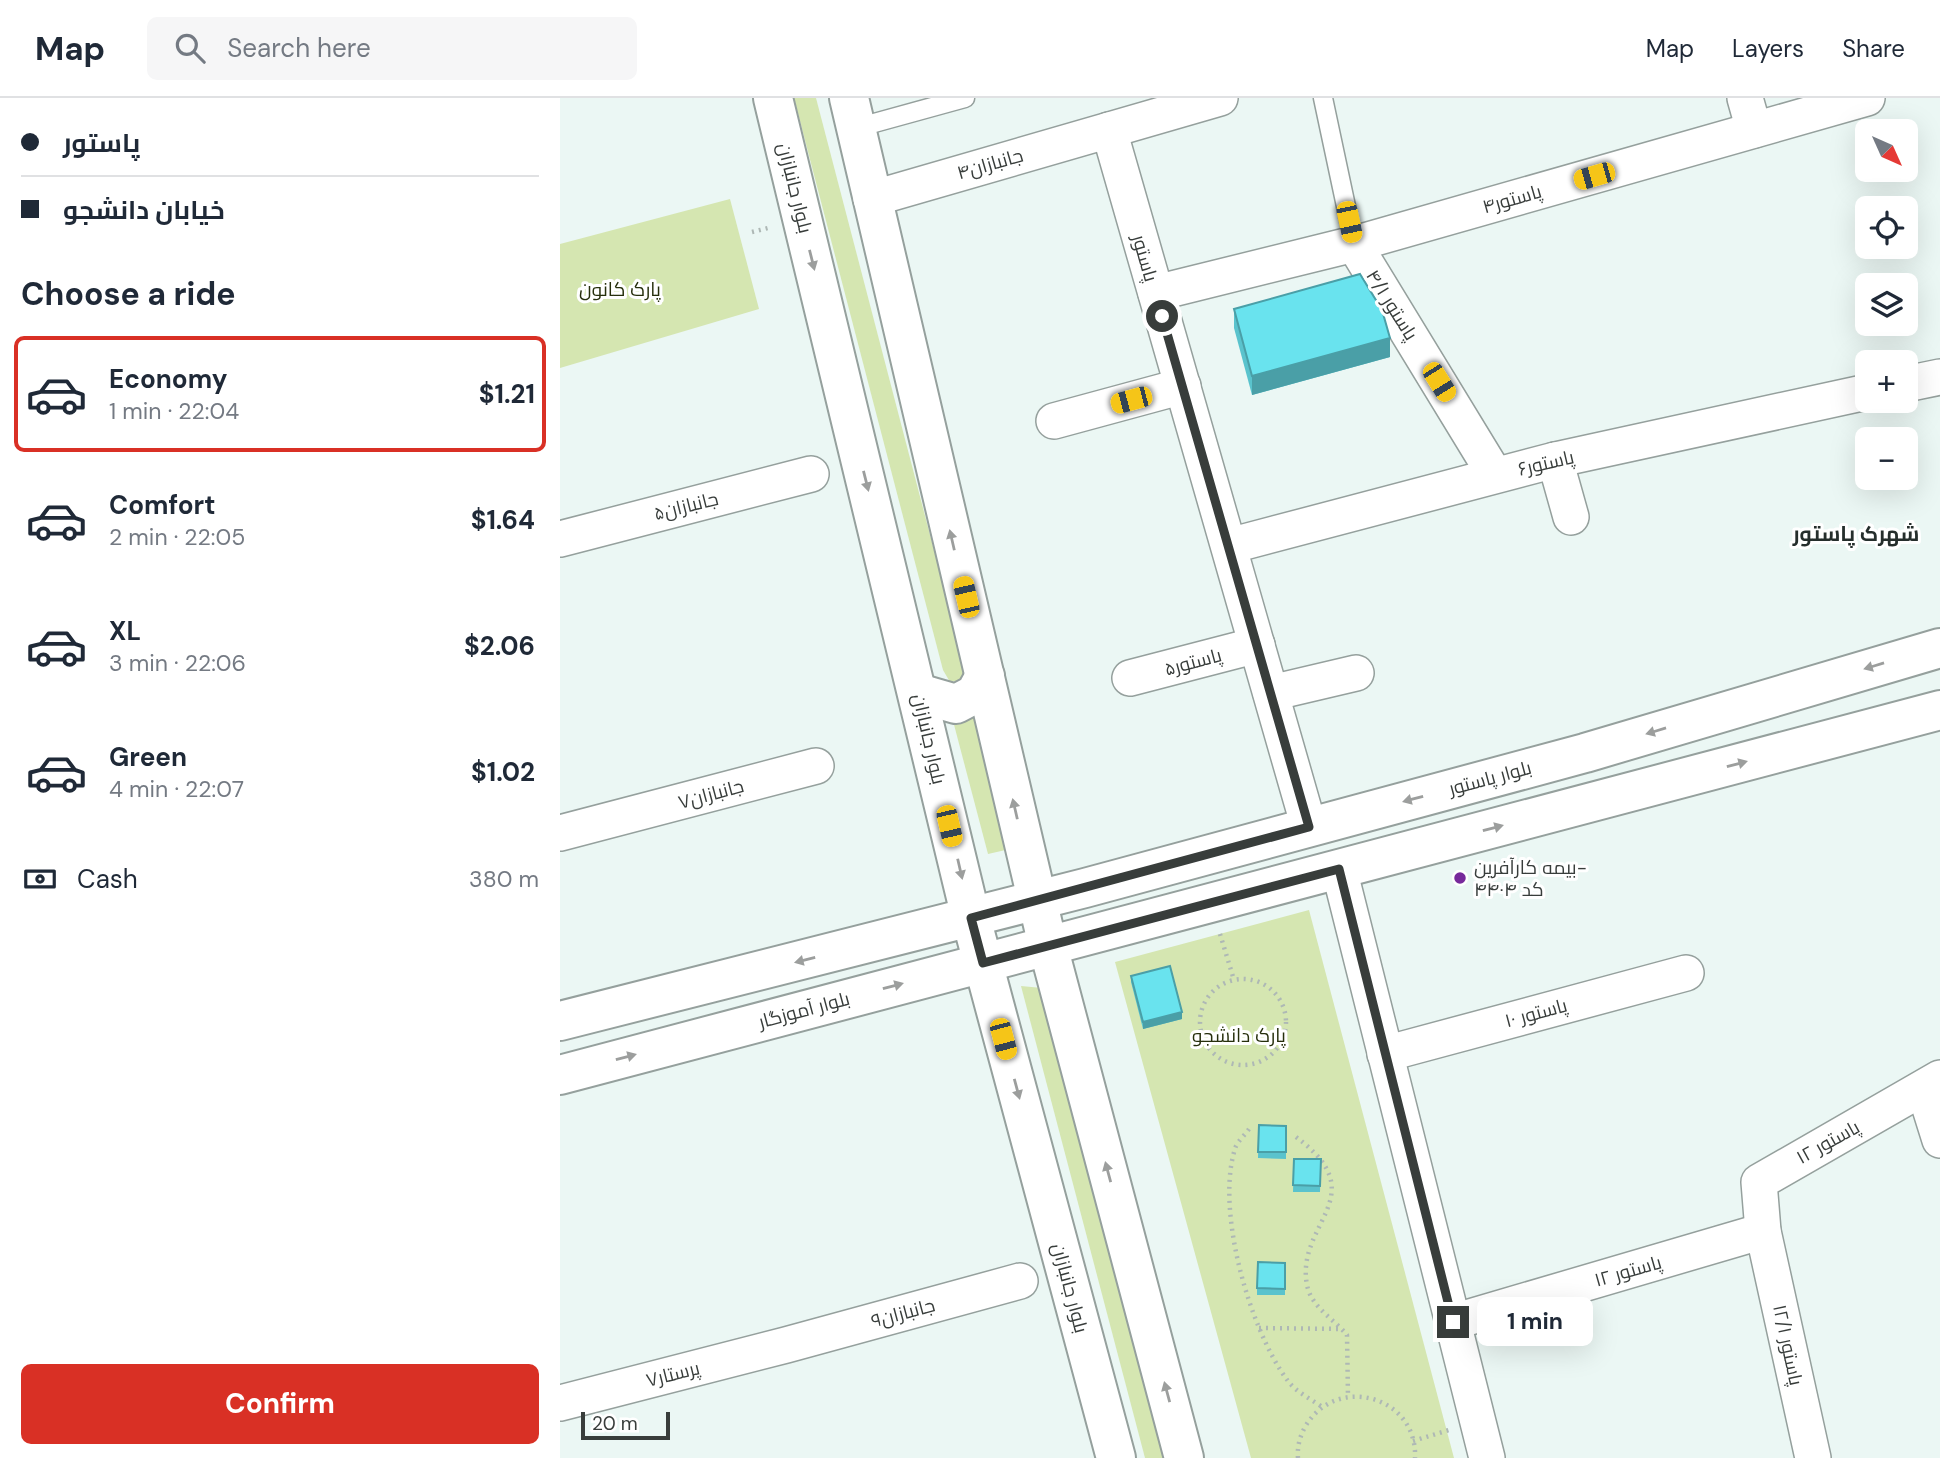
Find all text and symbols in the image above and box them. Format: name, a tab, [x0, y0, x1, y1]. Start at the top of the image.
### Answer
search box	[147, 17, 637, 80]
text: Map	[35, 27, 105, 70]
icon: search	[171, 29, 209, 67]
text: Search here	[227, 31, 371, 65]
text: Map	[1646, 33, 1694, 64]
text: Layers	[1732, 33, 1804, 64]
text: Share	[1842, 33, 1905, 64]
north arrow	[1855, 119, 1918, 182]
map controls	[1855, 119, 1918, 490]
text: پاستور	[63, 126, 140, 160]
street label: بلوار جانبازان	[772, 140, 818, 236]
street label: جانبازان۴	[954, 143, 1026, 185]
car	[1571, 160, 1618, 192]
street label: پاستور۴	[1479, 179, 1545, 219]
text: خیابان دانشجو	[63, 193, 225, 227]
button: locate	[1855, 196, 1918, 259]
car	[1335, 199, 1364, 245]
street label: پاستور	[1126, 231, 1164, 285]
one-way arrow	[807, 249, 818, 271]
street label: پاستور ۴/۱	[1360, 265, 1424, 345]
text: Choose a ride	[21, 273, 236, 315]
button: layers	[1855, 273, 1918, 336]
park label: پارک کانون	[579, 277, 661, 302]
route start	[1146, 300, 1178, 332]
button: +	[1855, 350, 1918, 413]
car	[1419, 359, 1460, 405]
text: Economy	[109, 362, 227, 396]
icon: car	[25, 363, 88, 426]
text: $1.21	[479, 377, 535, 411]
car	[1108, 384, 1155, 416]
text: 1 min · 22:04	[109, 396, 239, 426]
button: −	[1855, 427, 1918, 490]
street label: پاستور۶	[1515, 444, 1577, 482]
one-way arrow	[861, 470, 872, 492]
street label: جانبازان۵	[651, 486, 721, 526]
text: Comfort	[109, 488, 215, 522]
icon: car	[25, 489, 88, 552]
text: $1.64	[471, 503, 535, 537]
district label: شهرک پاستور	[1792, 520, 1919, 549]
text: 2 min · 22:05	[109, 522, 245, 552]
one-way arrow	[947, 529, 958, 551]
car	[952, 574, 981, 620]
text: XL	[109, 614, 141, 648]
icon: car	[25, 615, 88, 678]
text: $2.06	[464, 629, 535, 663]
street label: پاستور۵	[1162, 642, 1224, 682]
text: 3 min · 22:06	[109, 648, 246, 678]
one-way arrow	[1863, 662, 1884, 672]
street label: بلوار جانبازان	[906, 691, 952, 787]
one-way arrow	[1646, 727, 1667, 737]
text: Green	[109, 740, 187, 774]
icon: car	[25, 741, 88, 804]
text: $1.02	[471, 755, 535, 789]
street label: بلوار پاستور	[1445, 755, 1534, 801]
one-way arrow	[1726, 758, 1748, 769]
street label: جانبازان۷	[675, 773, 747, 815]
text: 4 min · 22:07	[109, 774, 244, 804]
one-way arrow	[1402, 794, 1424, 805]
one-way arrow	[1010, 798, 1021, 820]
car	[935, 803, 964, 849]
one-way arrow	[1482, 822, 1504, 833]
place label: بیمه کارآفرین- کد ۴۴۰۴	[1474, 855, 1587, 902]
one-way arrow	[954, 858, 965, 880]
icon: cash	[21, 860, 59, 898]
text: Cash	[77, 862, 138, 896]
text: 380 m	[469, 864, 539, 894]
marker: بیمه کارآفرین- کد ۴۴۰۴	[1452, 870, 1468, 886]
one-way arrow	[794, 955, 816, 966]
one-way arrow	[883, 981, 904, 991]
street label: بلوار آموزگار	[755, 986, 853, 1034]
street label: پاستور ۱۰	[1502, 993, 1570, 1033]
car	[988, 1016, 1019, 1062]
park label: پارک دانشجو	[1192, 1023, 1286, 1048]
one-way arrow	[616, 1052, 637, 1062]
one-way arrow	[1012, 1078, 1023, 1100]
street label: ۱۲ پاستور	[1792, 1114, 1864, 1170]
one-way arrow	[1102, 1161, 1113, 1183]
street label: بلوار جانبازان	[1046, 1240, 1094, 1336]
street label: پاستور ۱۲	[1591, 1249, 1665, 1293]
street label: جانبازان۹	[868, 1293, 938, 1333]
callout: 1 min	[1477, 1298, 1593, 1346]
street label: پاستور ۱۲/۱	[1767, 1302, 1809, 1388]
route end	[1437, 1306, 1469, 1338]
text: 1 min	[1507, 1306, 1563, 1336]
street label: پرستار۷	[644, 1355, 702, 1393]
button: Confirm	[21, 1364, 539, 1444]
one-way arrow	[1161, 1381, 1171, 1402]
scale bar	[581, 1409, 670, 1441]
text: 20 m	[592, 1411, 638, 1436]

